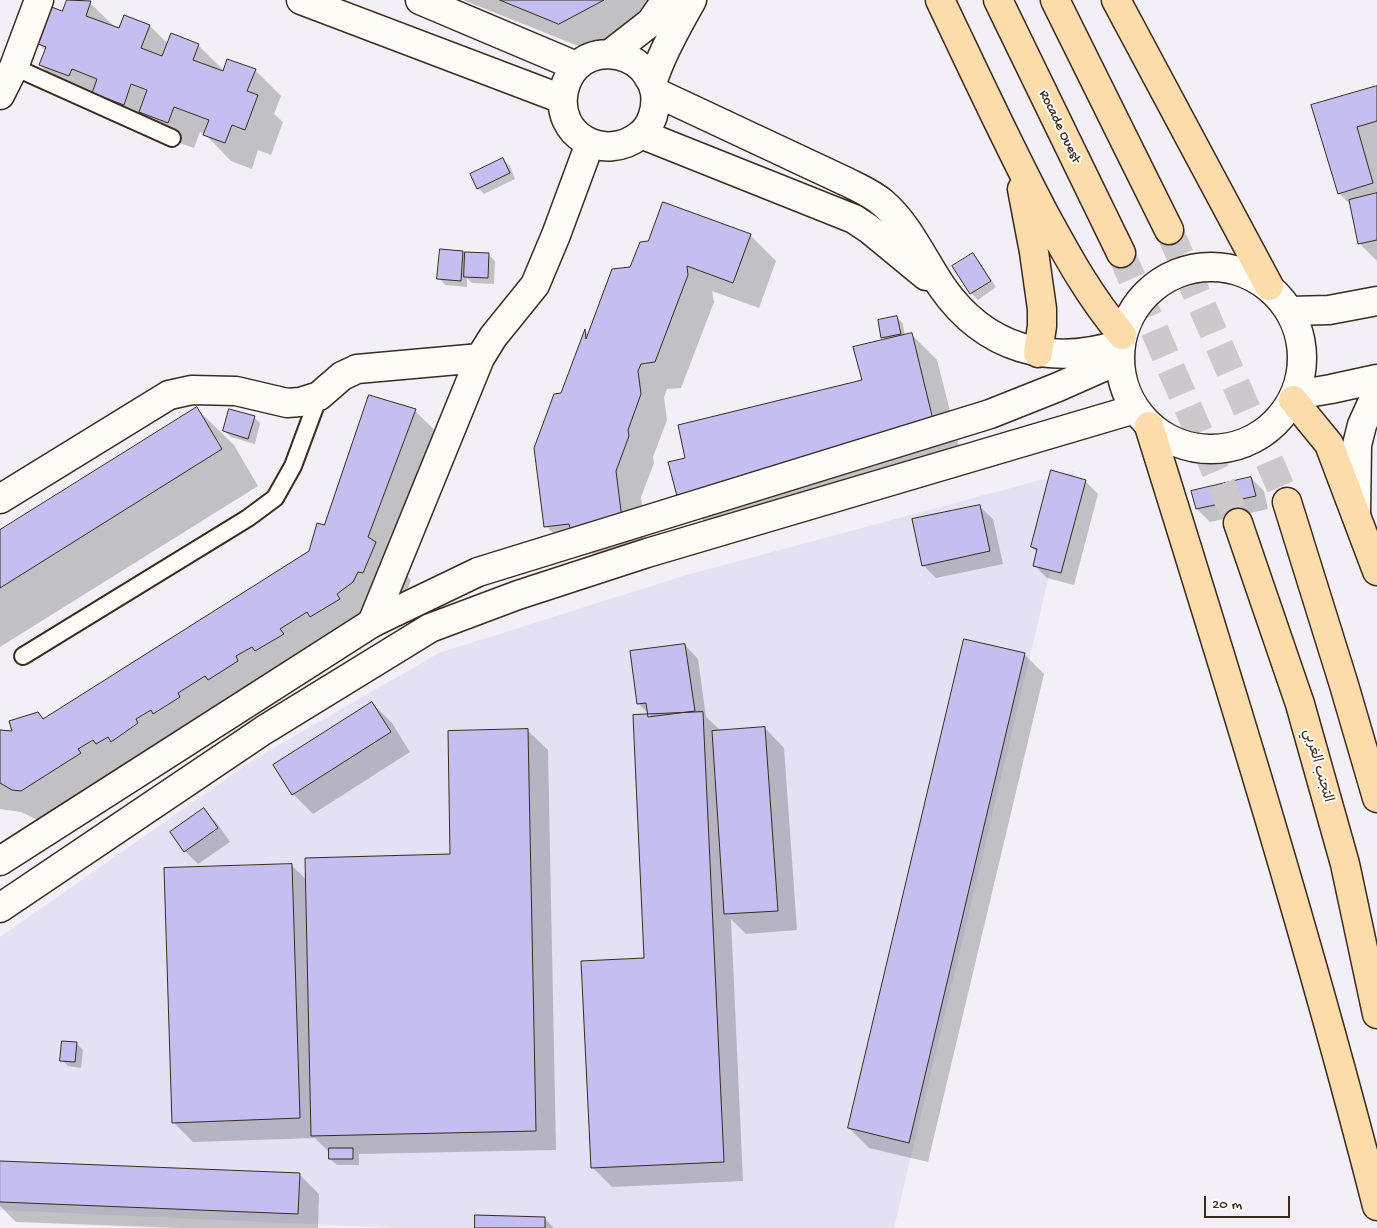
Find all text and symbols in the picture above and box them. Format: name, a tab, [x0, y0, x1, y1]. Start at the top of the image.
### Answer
street label: Rocade Ouest	[1034, 88, 1084, 166]
street label: التجنب الغربي	[1299, 727, 1335, 805]
scale bar	[1207, 1186, 1293, 1218]
text: 20 m	[1212, 1196, 1242, 1214]

